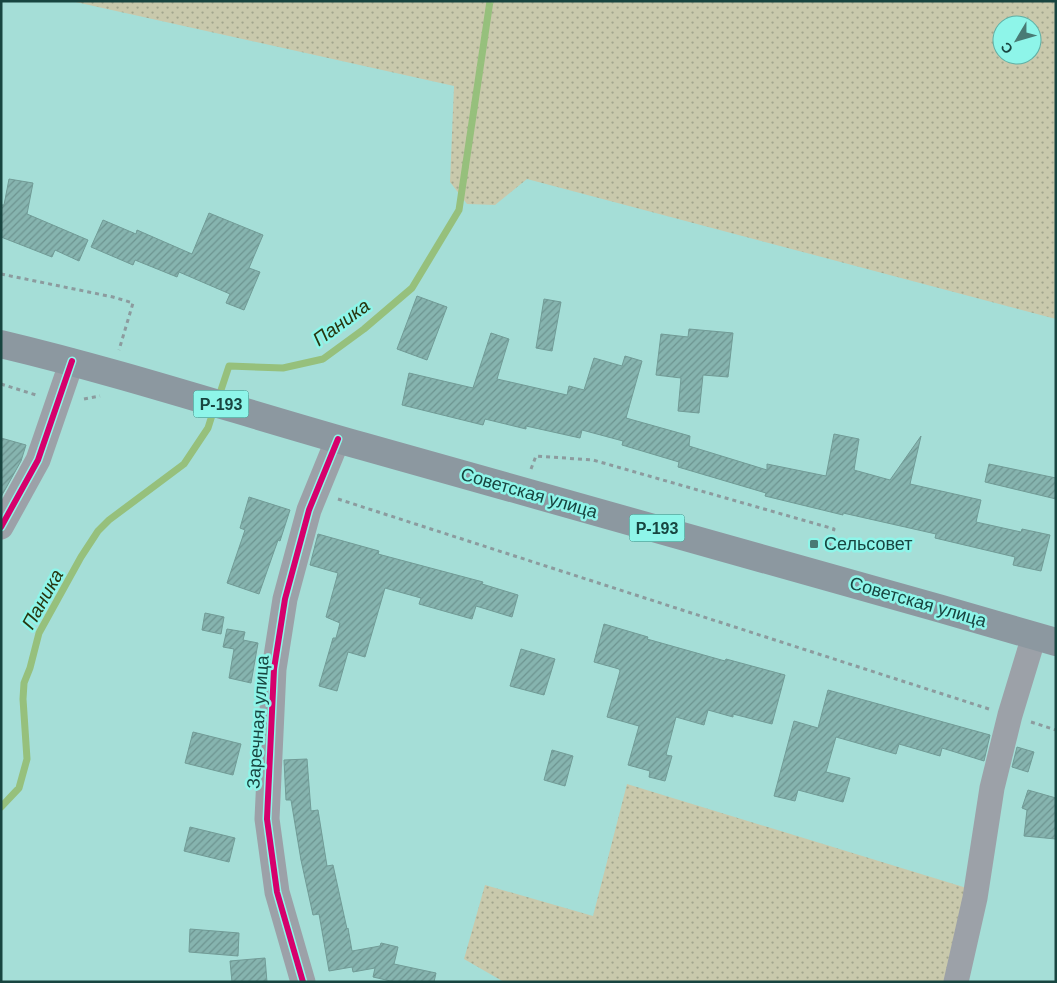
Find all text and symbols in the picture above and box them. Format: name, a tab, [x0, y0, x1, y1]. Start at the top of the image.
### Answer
north arrow	[992, 15, 1042, 65]
text: С	[997, 39, 1016, 57]
water label: Паника	[309, 295, 374, 350]
road number: Р-193	[194, 390, 248, 418]
street label: Советская улица	[458, 464, 601, 522]
road number: Р-193	[630, 514, 684, 542]
place label: Сельсовет	[824, 534, 913, 554]
marker: Сельсовет	[808, 538, 820, 550]
water label: Паника	[18, 566, 67, 633]
street label: Советская улица	[847, 573, 990, 631]
street label: Заречная улица	[243, 654, 273, 789]

